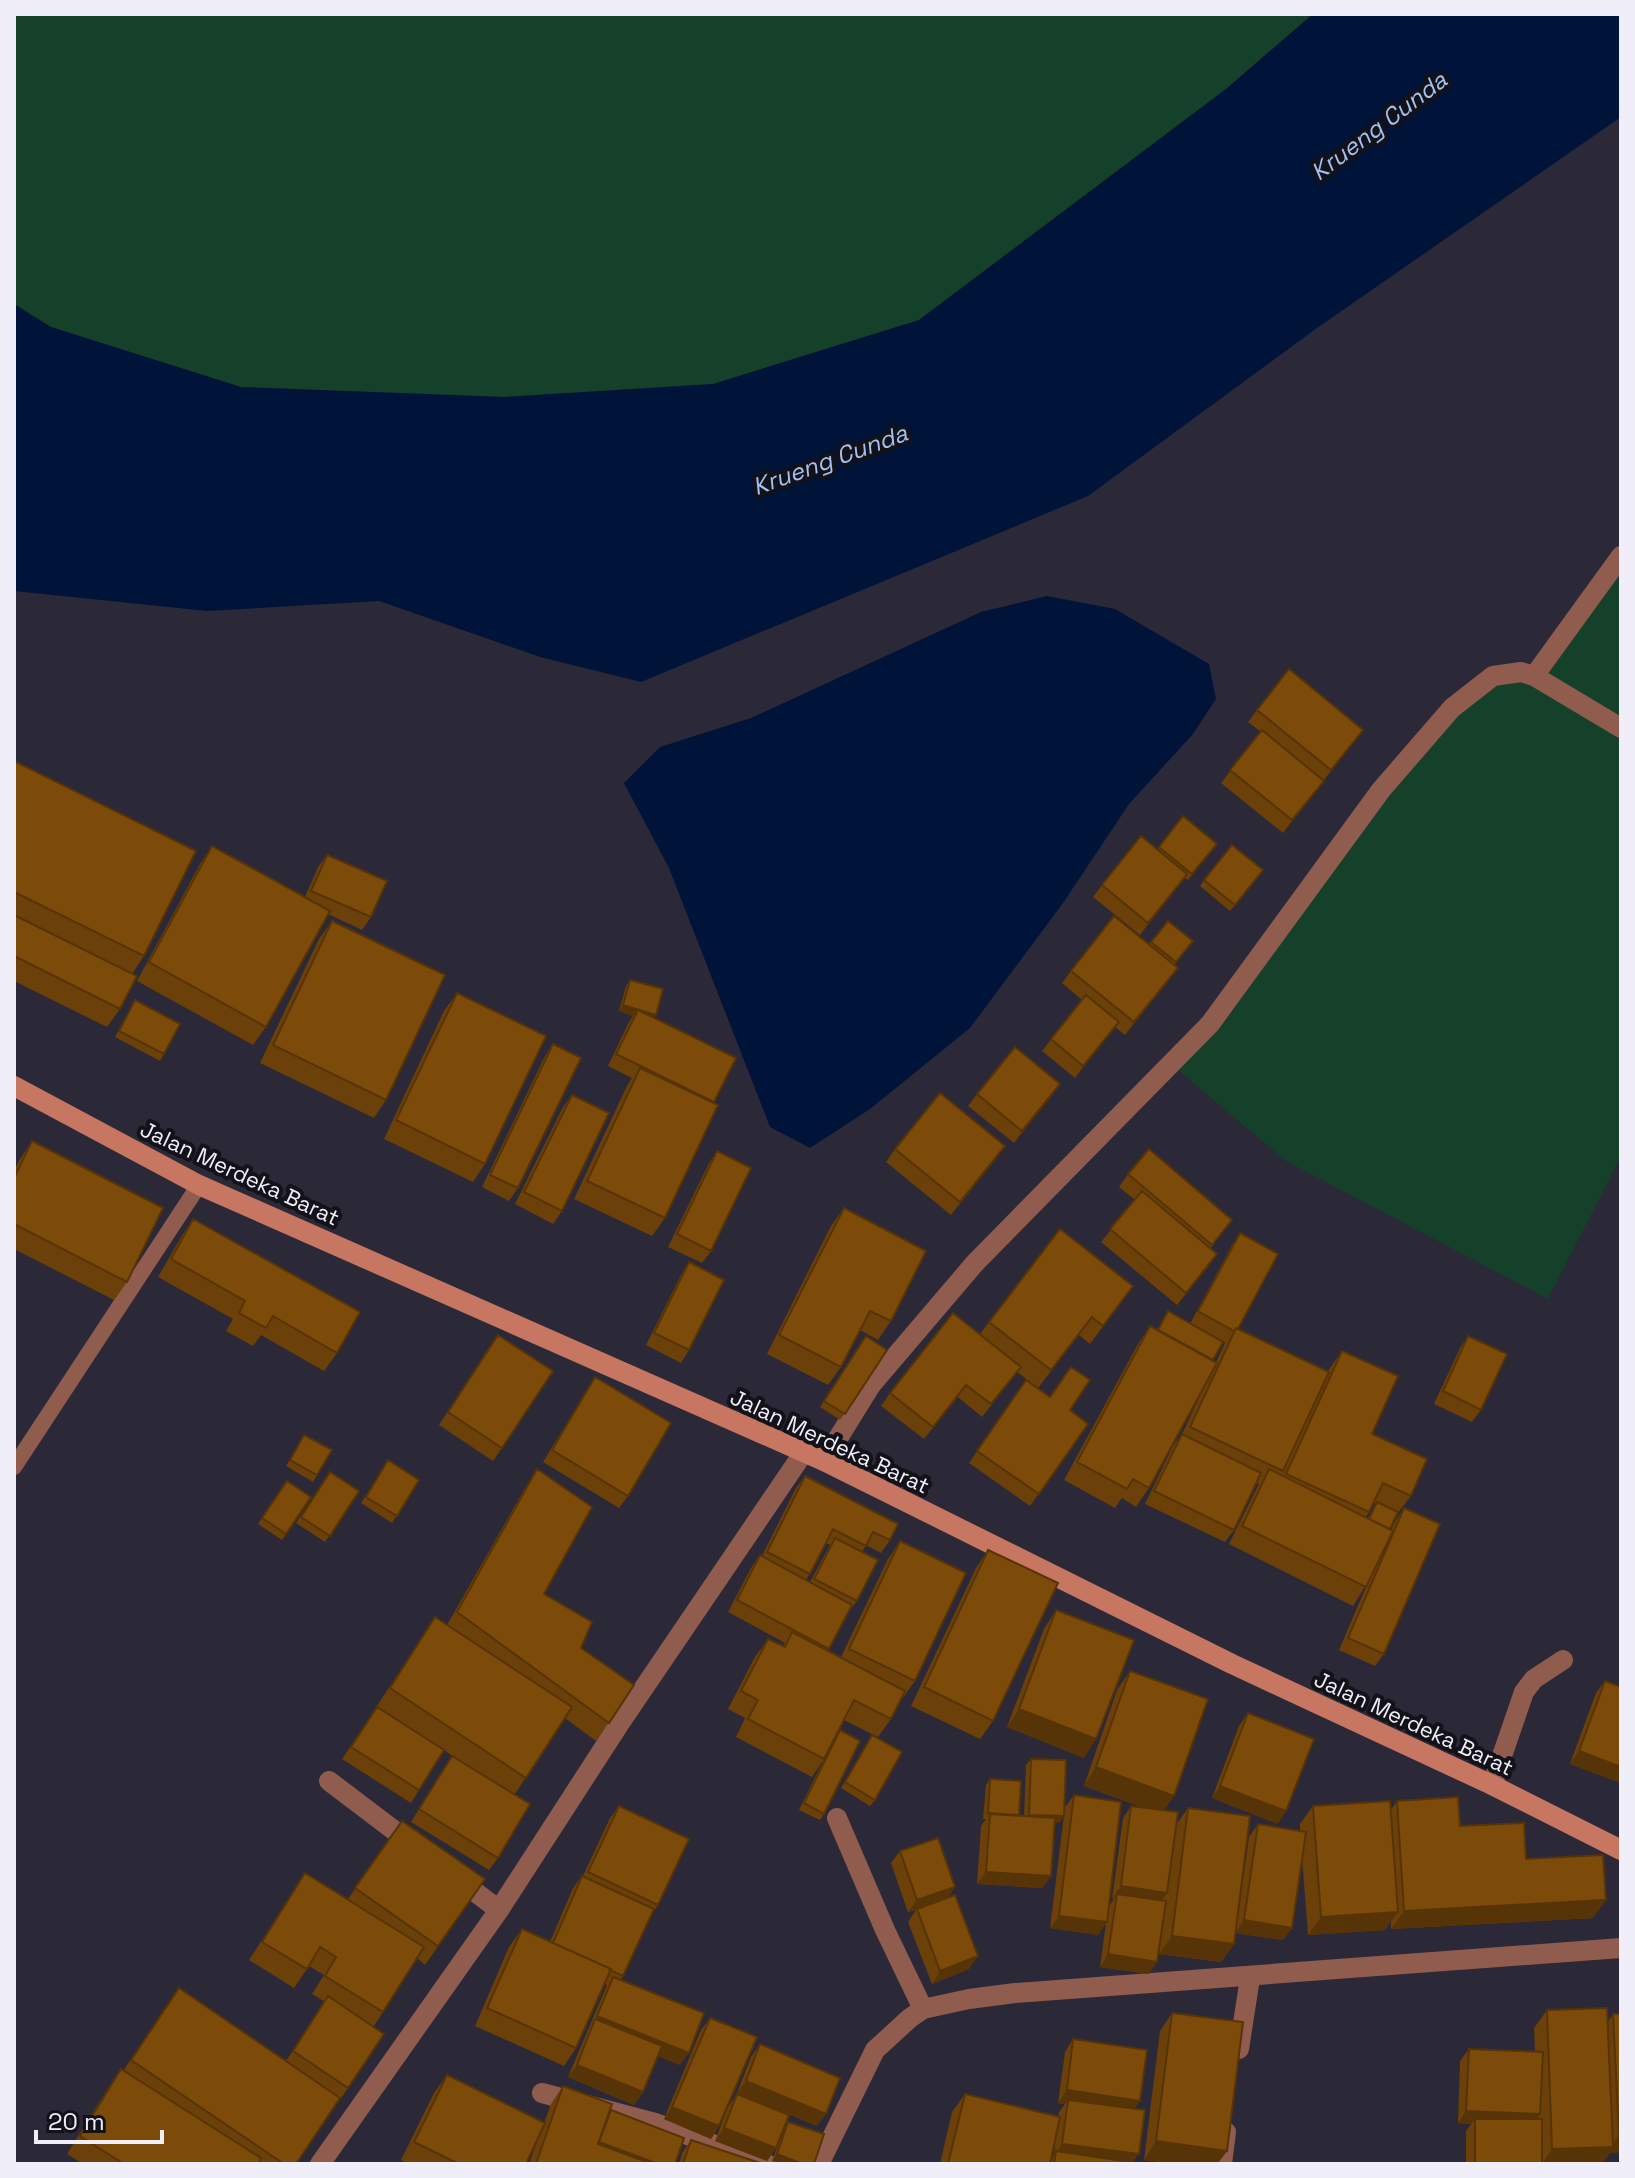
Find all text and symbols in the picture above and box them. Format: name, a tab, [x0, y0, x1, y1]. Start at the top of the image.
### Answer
water label: Krueng Cunda	[1304, 64, 1453, 187]
water label: Krueng Cunda	[748, 417, 912, 502]
street label: Jalan Merdeka Barat	[136, 1115, 344, 1231]
street label: Jalan Merdeka Barat	[726, 1383, 934, 1499]
street label: Jalan Merdeka Barat	[1310, 1665, 1518, 1781]
scale bar	[36, 2094, 162, 2144]
text: 20 m	[48, 2106, 105, 2137]

